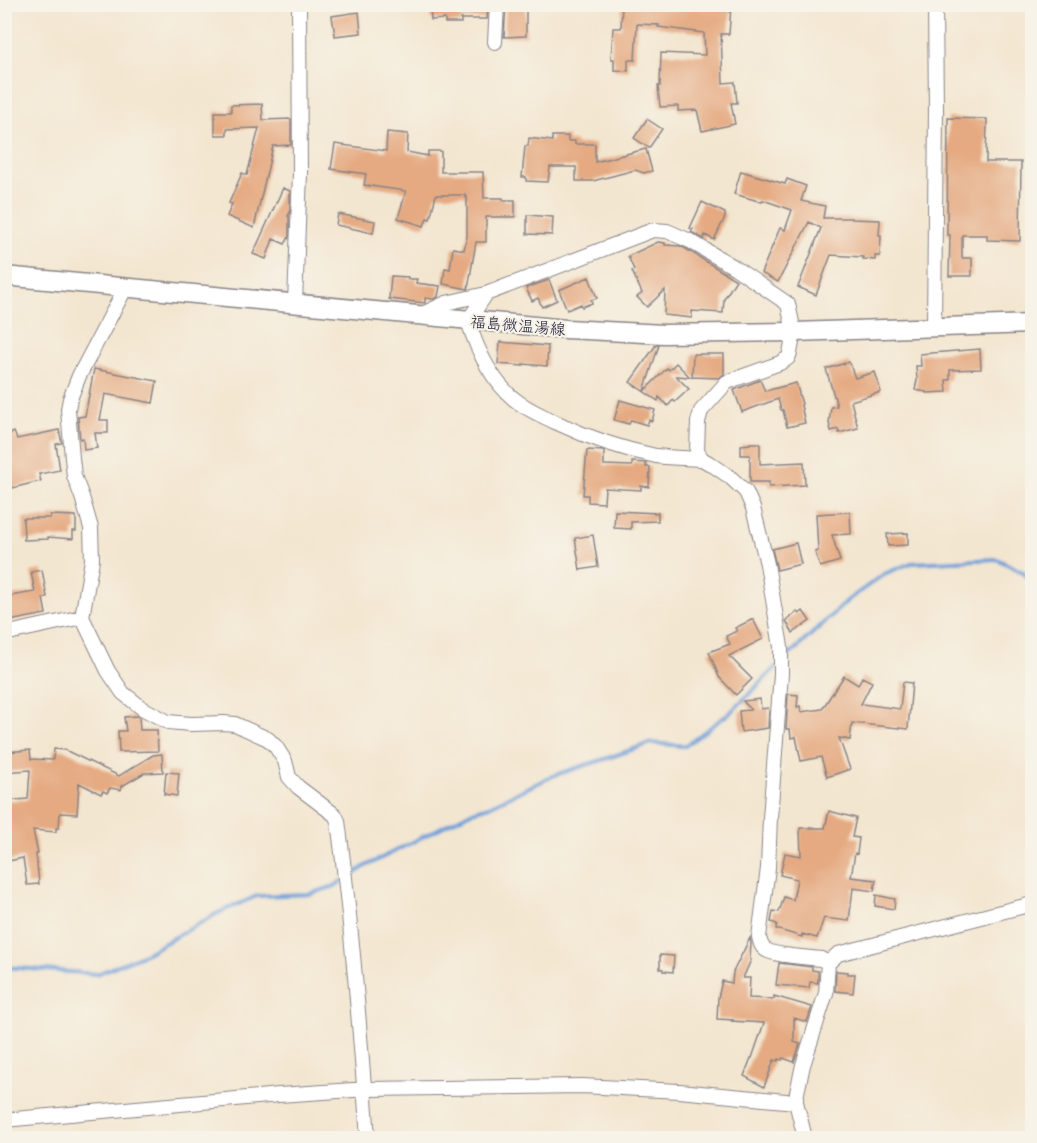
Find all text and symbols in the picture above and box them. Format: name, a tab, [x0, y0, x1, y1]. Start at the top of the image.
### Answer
street label: 福島微温湯線	[469, 310, 567, 339]

